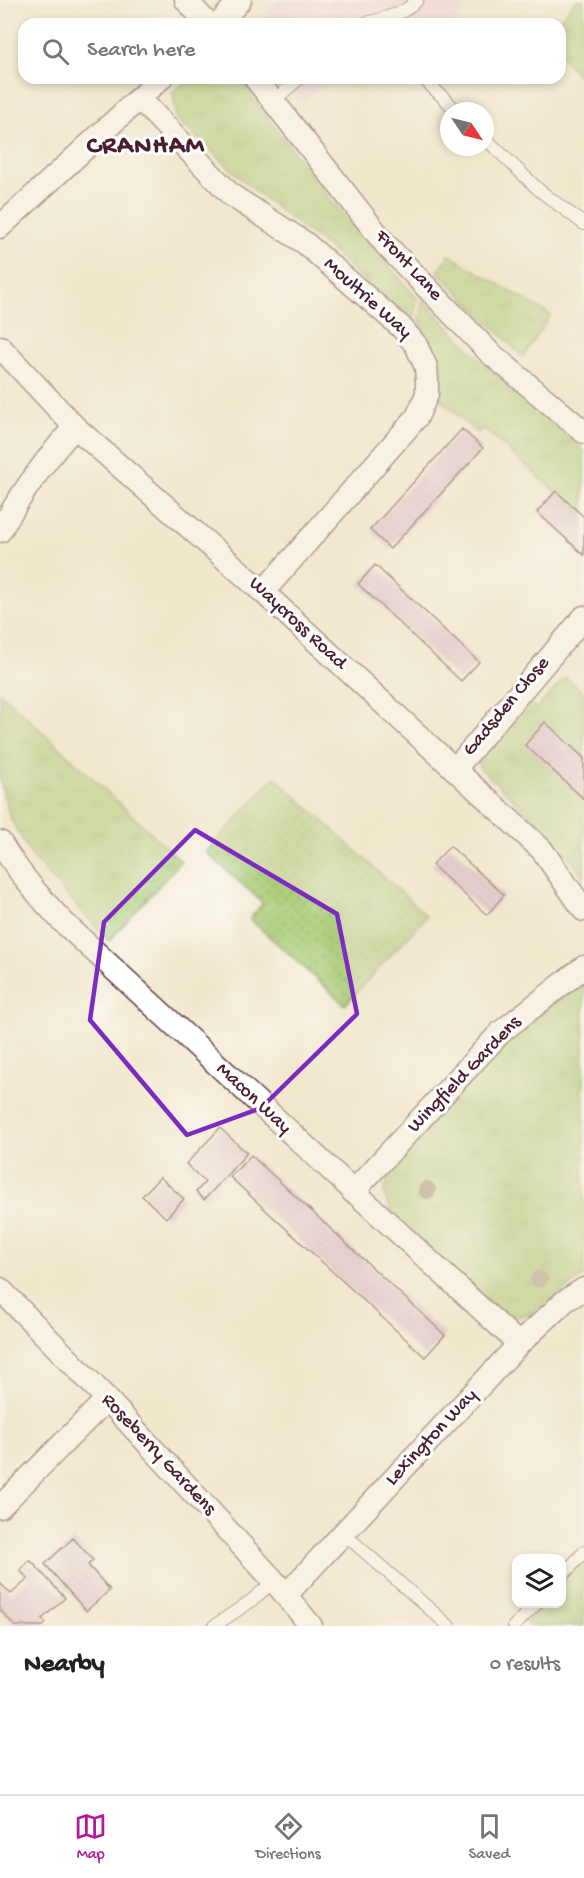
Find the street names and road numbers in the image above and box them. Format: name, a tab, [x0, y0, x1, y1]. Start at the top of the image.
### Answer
street label: Front Lane	[369, 225, 447, 307]
street label: Moultrie Way	[318, 253, 416, 345]
street label: Waycross Road	[243, 573, 352, 677]
street label: Gadsden Close	[459, 652, 556, 761]
street label: Wingfield Gardens	[403, 1011, 527, 1138]
street label: Macon Way	[211, 1058, 295, 1140]
street label: Lexington Way	[381, 1385, 483, 1491]
street label: Roseberry Gardens	[96, 1389, 221, 1521]

